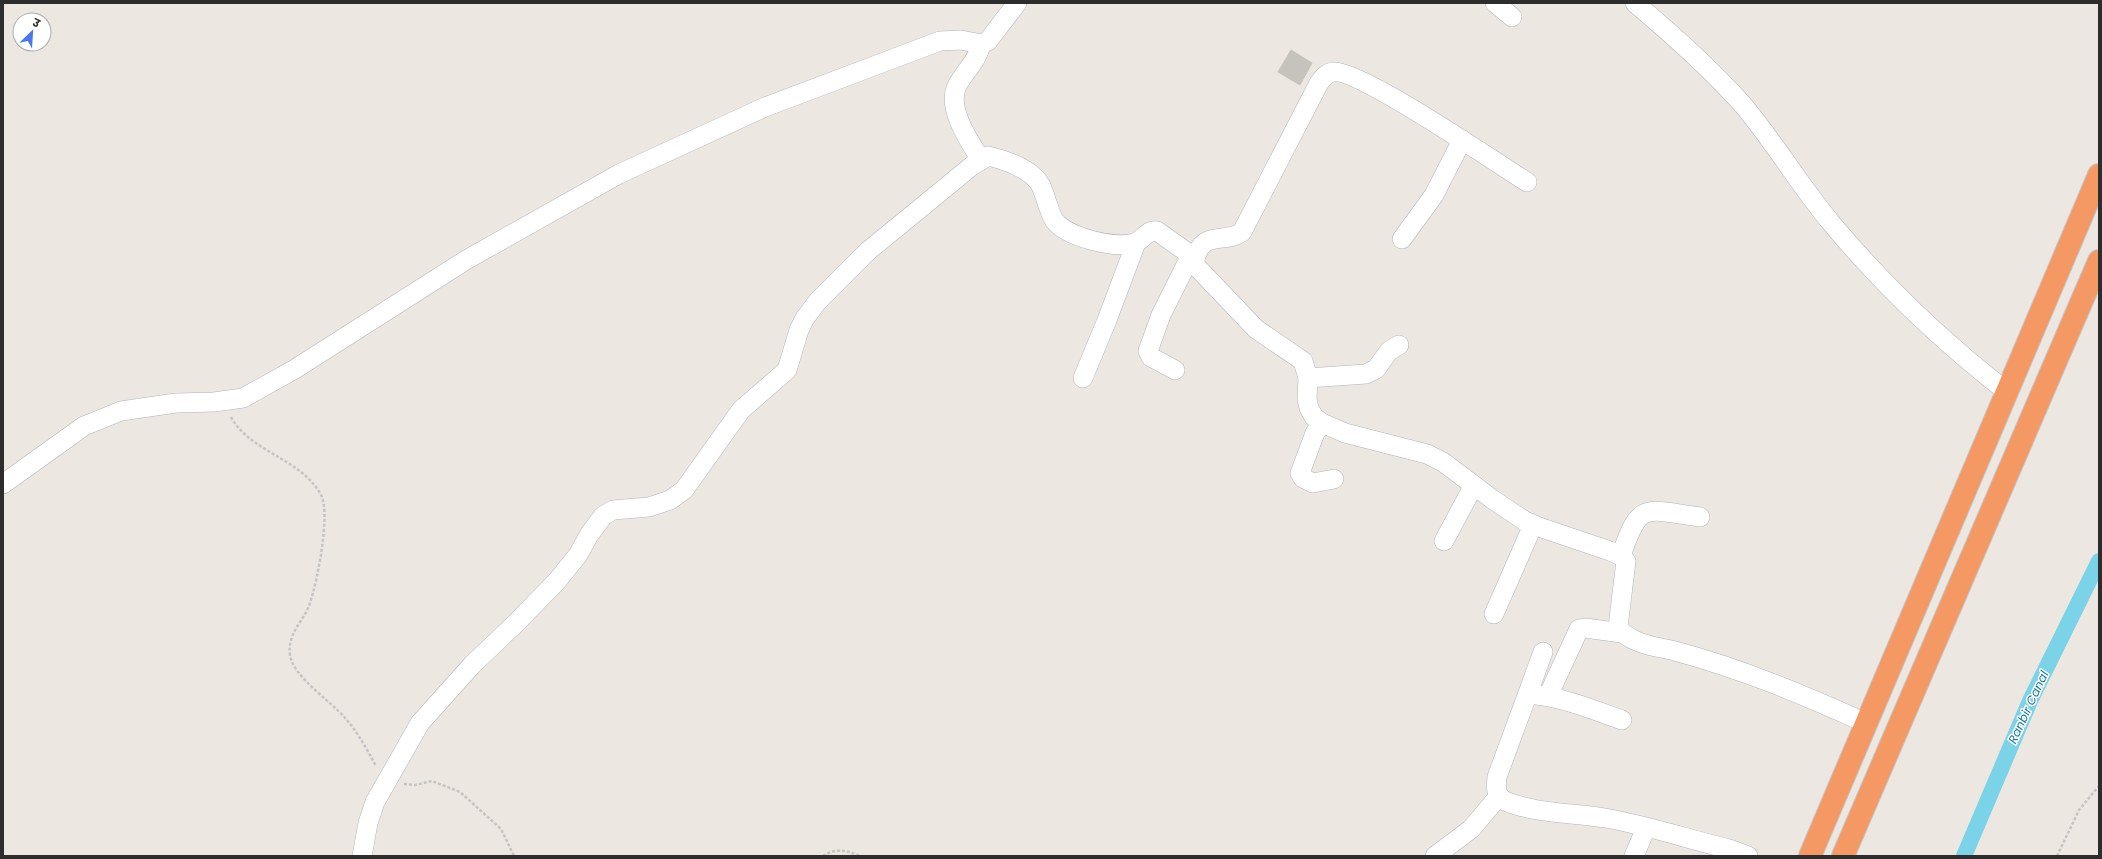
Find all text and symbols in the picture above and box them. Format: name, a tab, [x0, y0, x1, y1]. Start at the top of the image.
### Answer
north arrow	[12, 12, 52, 52]
text: उ	[29, 14, 43, 32]
water label: Ranbir Canal	[2004, 668, 2052, 746]

